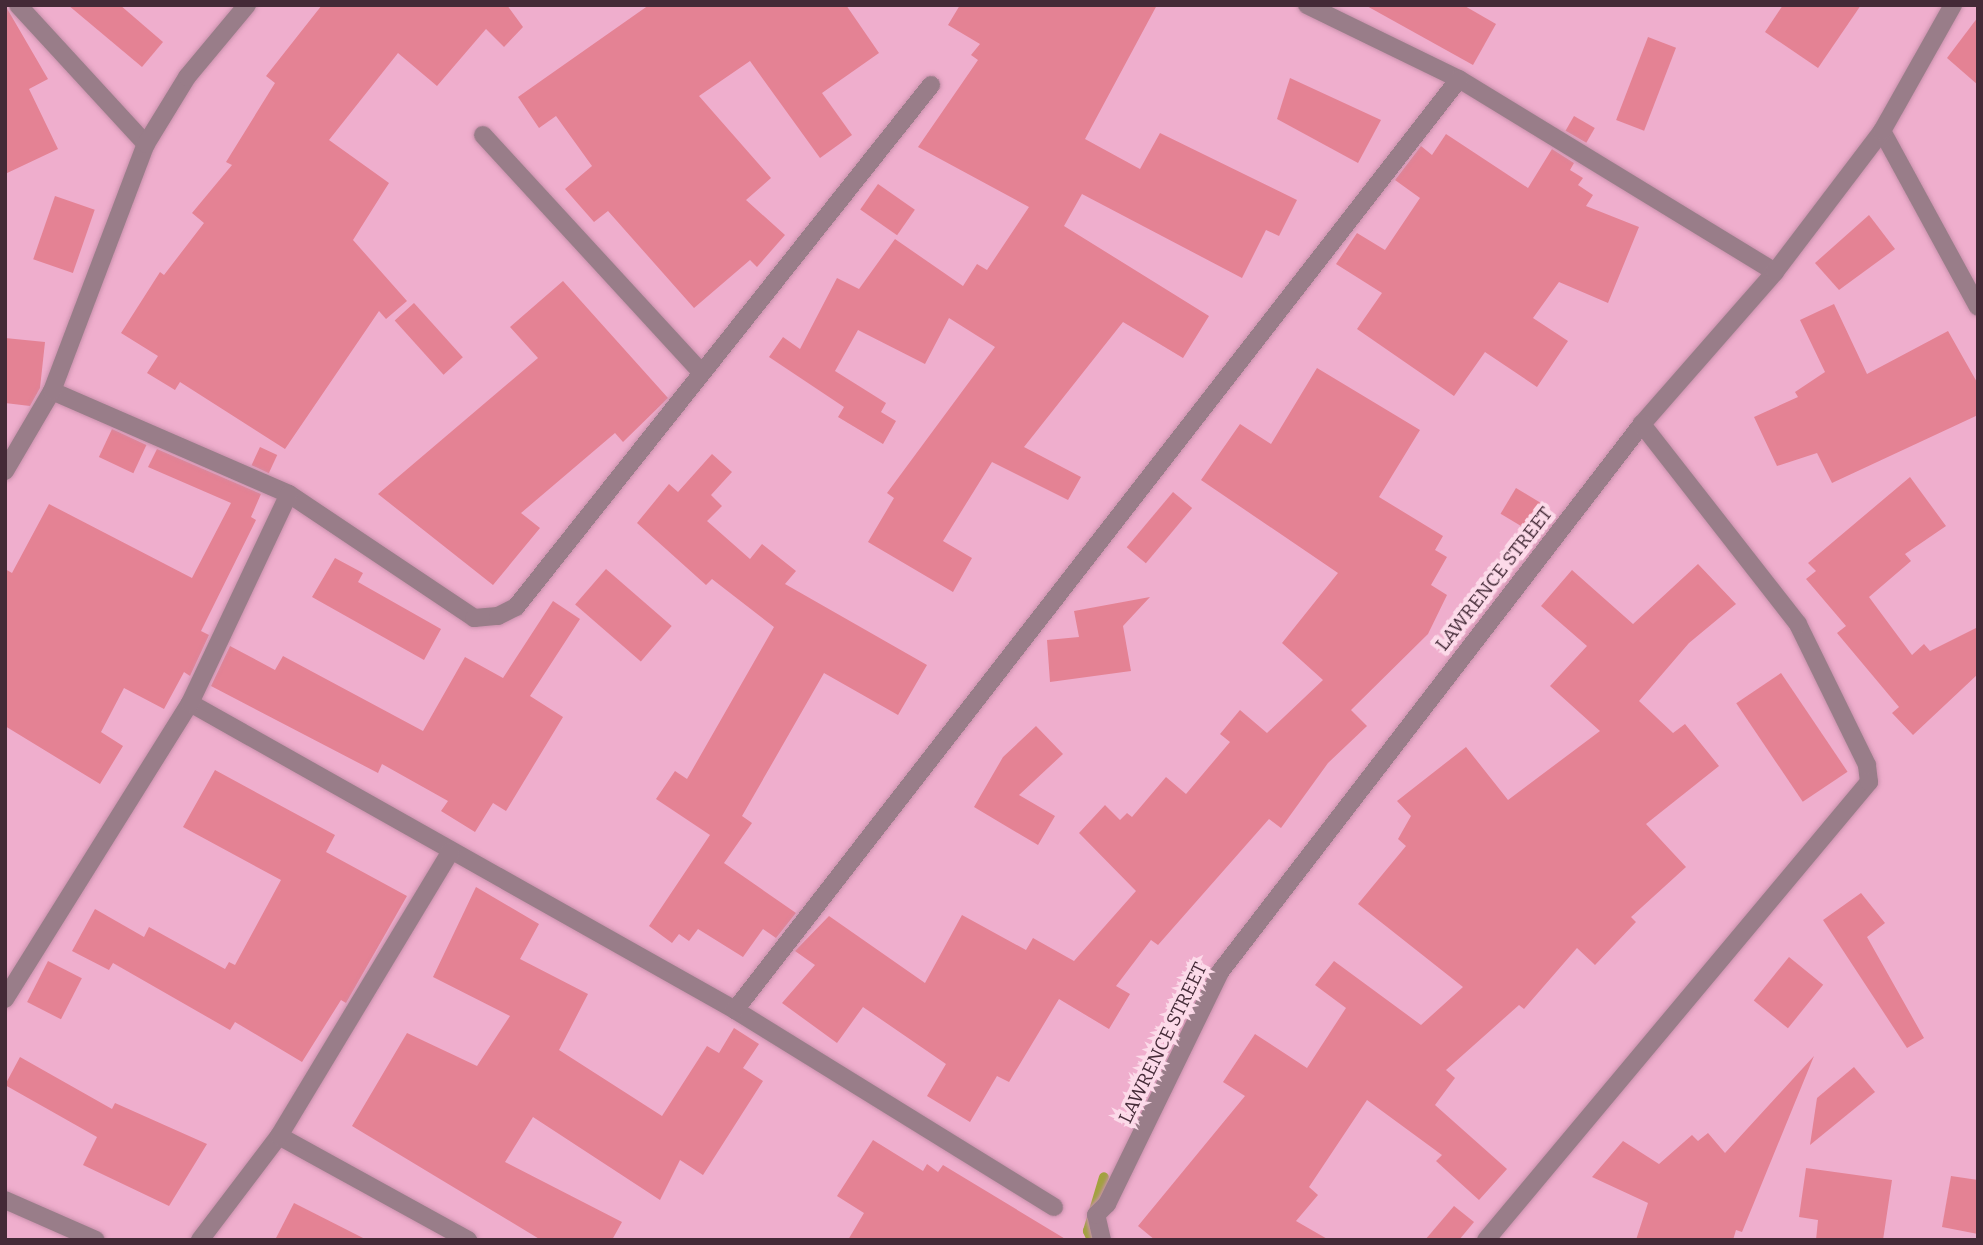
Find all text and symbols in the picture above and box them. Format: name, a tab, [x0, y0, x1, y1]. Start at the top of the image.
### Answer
street label: LAWRENCE STREET	[1431, 503, 1557, 655]
street label: LAWRENCE STREET	[1114, 959, 1212, 1127]

